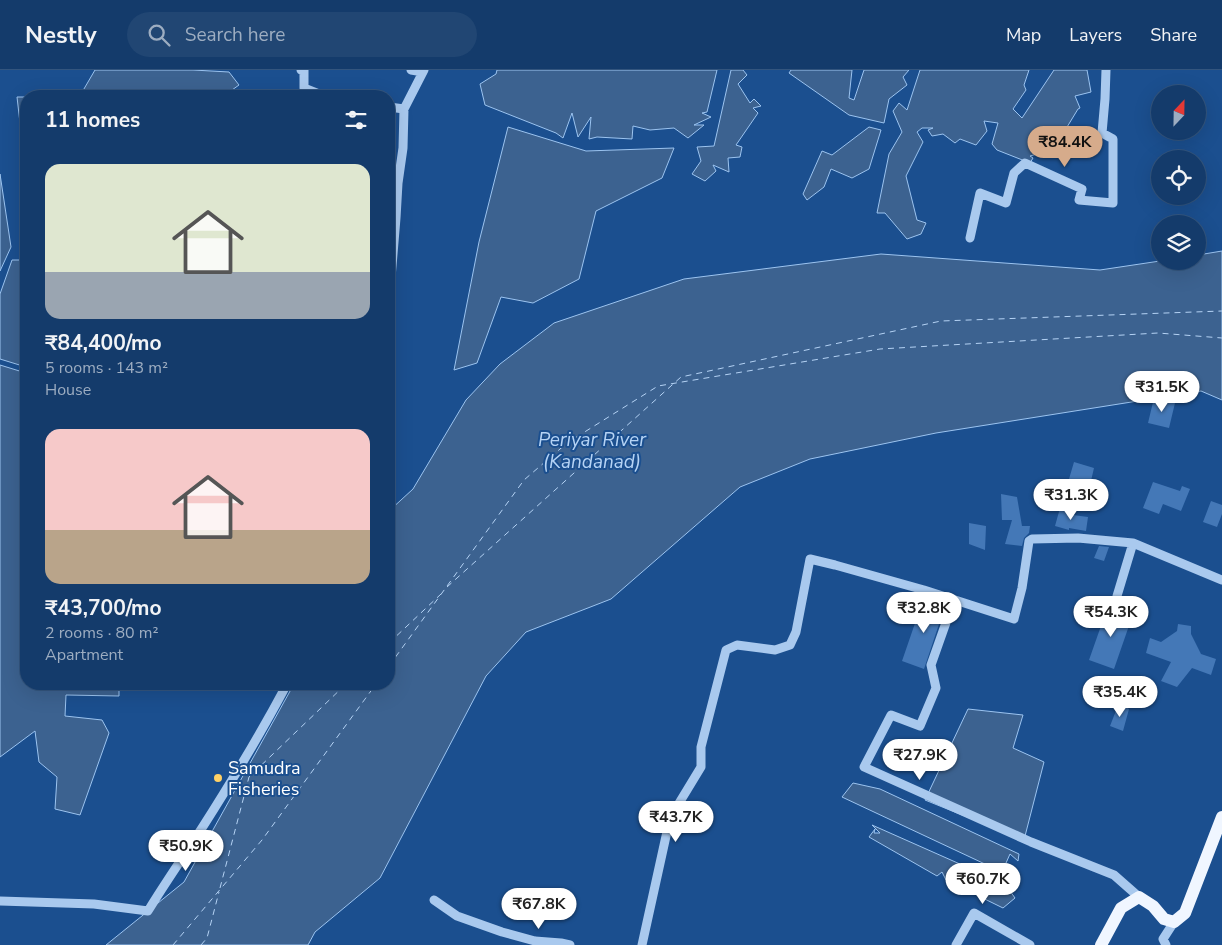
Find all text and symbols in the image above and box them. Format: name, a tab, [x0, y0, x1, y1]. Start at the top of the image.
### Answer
search box	[127, 12, 477, 57]
text: Nestly	[25, 19, 97, 51]
icon: search	[145, 21, 173, 49]
text: Search here	[185, 22, 285, 48]
text: Map	[1006, 23, 1041, 47]
text: Layers	[1069, 23, 1122, 47]
text: Share	[1150, 23, 1197, 47]
north arrow	[1151, 85, 1206, 140]
map controls	[1151, 85, 1206, 270]
text: 11 homes	[45, 106, 140, 134]
icon: filters	[342, 106, 370, 134]
pin: ₹84.4K	[1024, 126, 1106, 168]
text: ₹84.4K	[1039, 131, 1092, 153]
button: locate	[1151, 150, 1206, 205]
icon: home	[163, 197, 253, 287]
button: layers	[1151, 215, 1206, 270]
text: ₹84,400/mo	[45, 329, 162, 357]
text: 5 rooms · 143 m²	[45, 357, 168, 379]
pin: ₹31.5K	[1121, 370, 1203, 413]
text: ₹31.5K	[1136, 376, 1189, 398]
text: House	[45, 379, 91, 401]
water label: Periyar River (Kandanad)	[538, 427, 647, 475]
icon: home	[163, 462, 253, 552]
pin: ₹31.3K	[1030, 478, 1112, 521]
text: ₹31.3K	[1045, 484, 1098, 506]
pin: ₹32.8K	[883, 592, 965, 634]
text: ₹43,700/mo	[45, 594, 162, 622]
pin: ₹54.3K	[1070, 596, 1152, 638]
text: ₹32.8K	[898, 597, 951, 619]
text: ₹54.3K	[1085, 601, 1138, 623]
text: 2 rooms · 80 m²	[45, 622, 158, 644]
text: Apartment	[45, 644, 123, 666]
pin: ₹35.4K	[1079, 676, 1161, 718]
text: ₹35.4K	[1094, 681, 1147, 703]
pin: ₹27.9K	[879, 738, 961, 781]
text: ₹27.9K	[894, 744, 947, 766]
place label: Samudra Fisheries	[228, 756, 301, 801]
marker: Samudra Fisheries	[212, 772, 224, 784]
pin: ₹43.7K	[635, 800, 717, 843]
text: ₹43.7K	[650, 806, 703, 828]
pin: ₹50.9K	[145, 830, 227, 872]
text: ₹50.9K	[160, 835, 213, 857]
pin: ₹60.7K	[942, 862, 1024, 905]
text: ₹60.7K	[957, 868, 1010, 890]
pin: ₹67.8K	[498, 888, 580, 930]
text: ₹67.8K	[513, 893, 566, 915]

